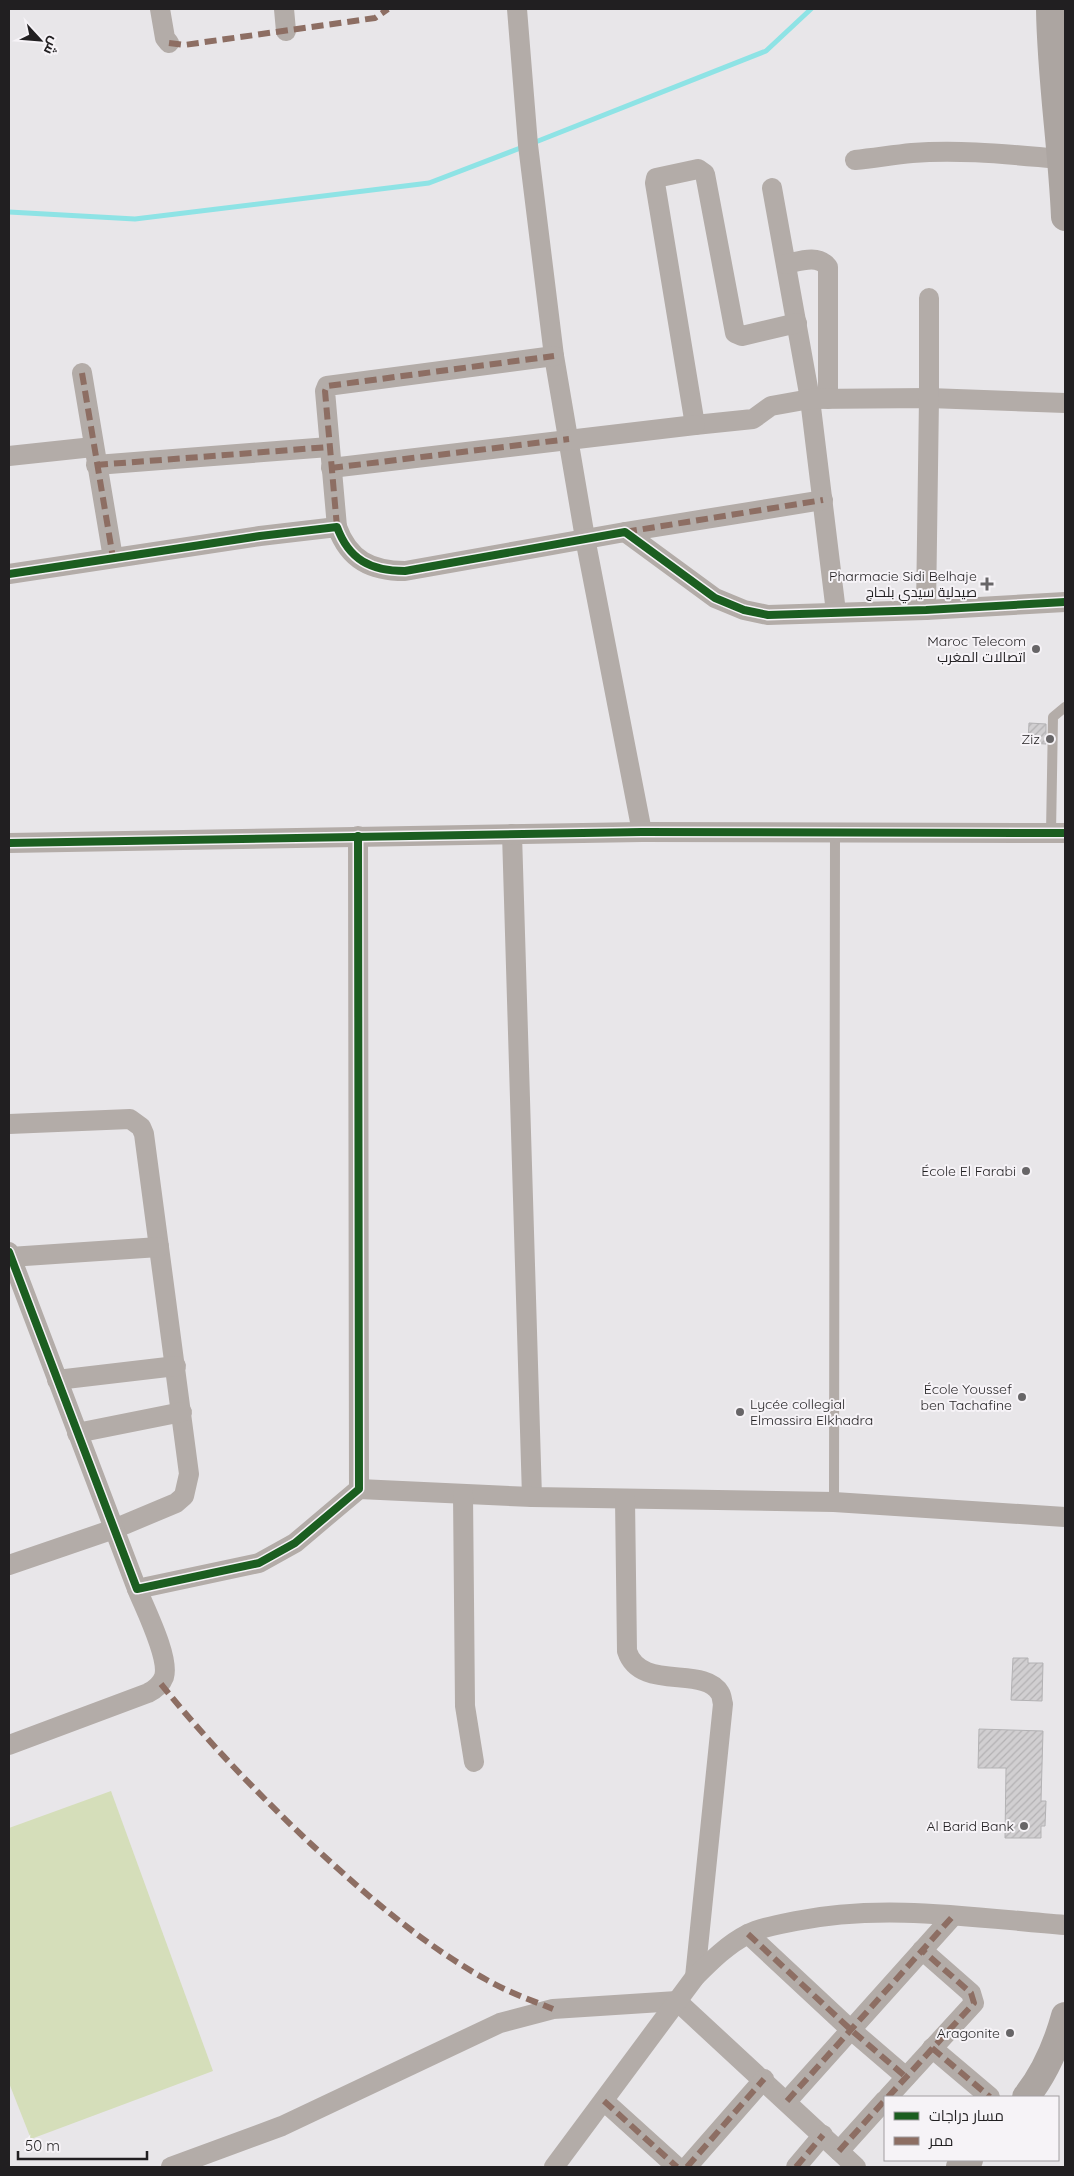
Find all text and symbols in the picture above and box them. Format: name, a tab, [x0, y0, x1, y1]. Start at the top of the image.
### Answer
north arrow	[15, 15, 65, 65]
text: ش	[40, 34, 64, 58]
place label: Pharmacie Sidi Belhaje صيدلية سيدي بلحاج	[829, 567, 977, 604]
marker: Pharmacie Sidi Belhaje صيدلية سيدي بلحاج	[981, 578, 993, 590]
place label: Maroc Telecom اتصالات المغرب	[927, 632, 1026, 666]
marker: Maroc Telecom اتصالات المغرب	[1030, 643, 1042, 655]
place label: Ziz	[1021, 730, 1040, 748]
marker: Ziz	[1044, 733, 1056, 745]
place label: École El Farabi	[921, 1162, 1016, 1180]
marker: École El Farabi	[1020, 1165, 1032, 1177]
place label: École Youssef ben Tachafine	[920, 1380, 1012, 1414]
marker: École Youssef ben Tachafine	[1016, 1391, 1028, 1403]
place label: Lycée collegial Elmassira Elkhadra	[750, 1395, 873, 1429]
marker: Lycée collegial Elmassira Elkhadra	[734, 1406, 746, 1418]
place label: Al Barid Bank	[926, 1817, 1014, 1835]
marker: Al Barid Bank	[1018, 1820, 1030, 1832]
place label: Aragonite	[937, 2024, 1000, 2042]
marker: Aragonite	[1004, 2027, 1016, 2039]
legend	[884, 2096, 1059, 2161]
text: مسار دراجات	[929, 2106, 1004, 2125]
scale bar	[18, 2128, 146, 2160]
text: ممر	[928, 2131, 953, 2150]
text: 50 m	[25, 2136, 60, 2155]

